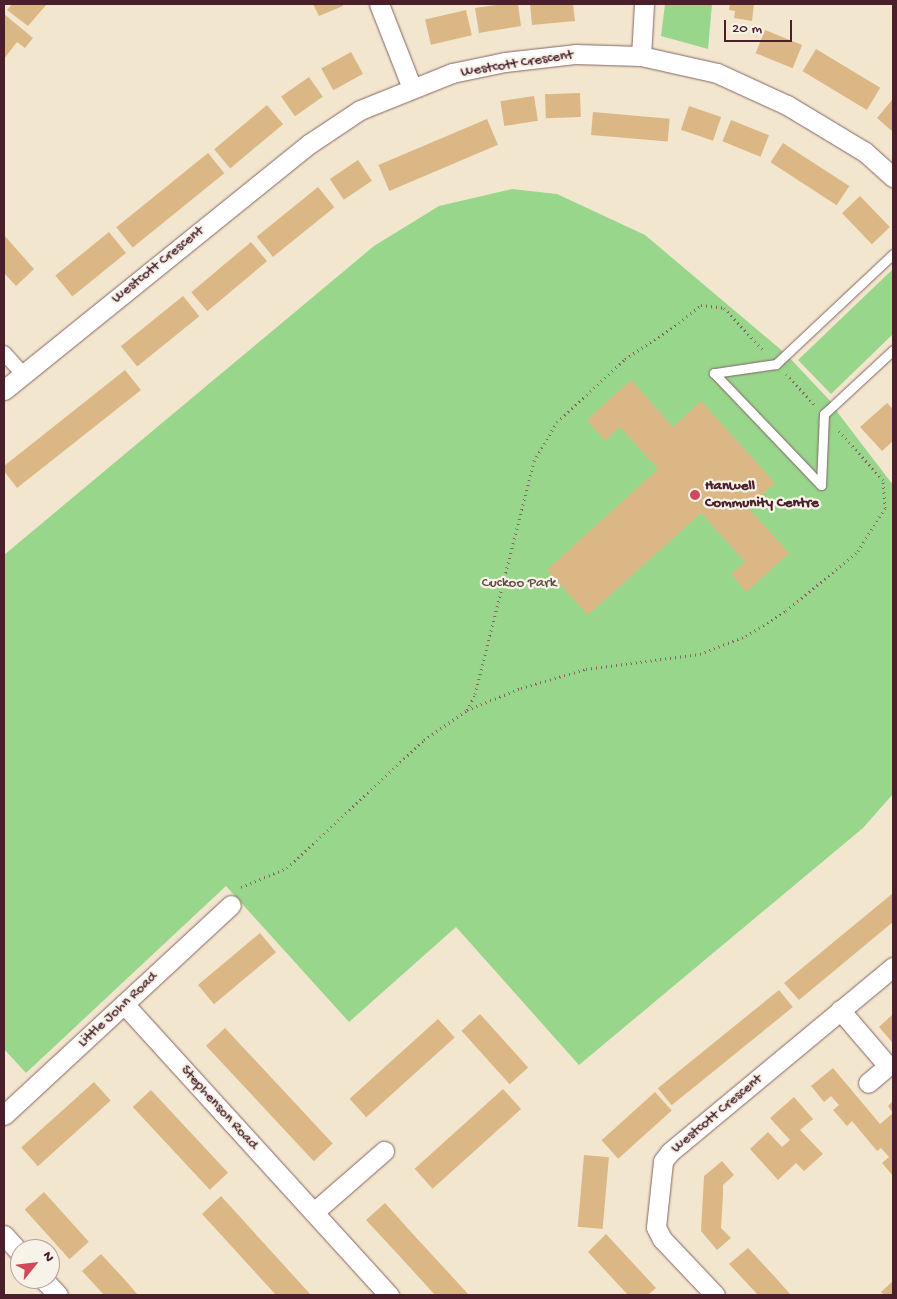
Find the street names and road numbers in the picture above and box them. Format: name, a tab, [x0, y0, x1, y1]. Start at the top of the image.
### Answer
street label: Westcott Crescent	[459, 46, 575, 82]
street label: Westcott Crescent	[108, 222, 208, 308]
street label: Little John Road	[74, 968, 162, 1052]
street label: Stephenson Road	[176, 1062, 262, 1154]
street label: Westcott Crescent	[668, 1071, 766, 1157]

